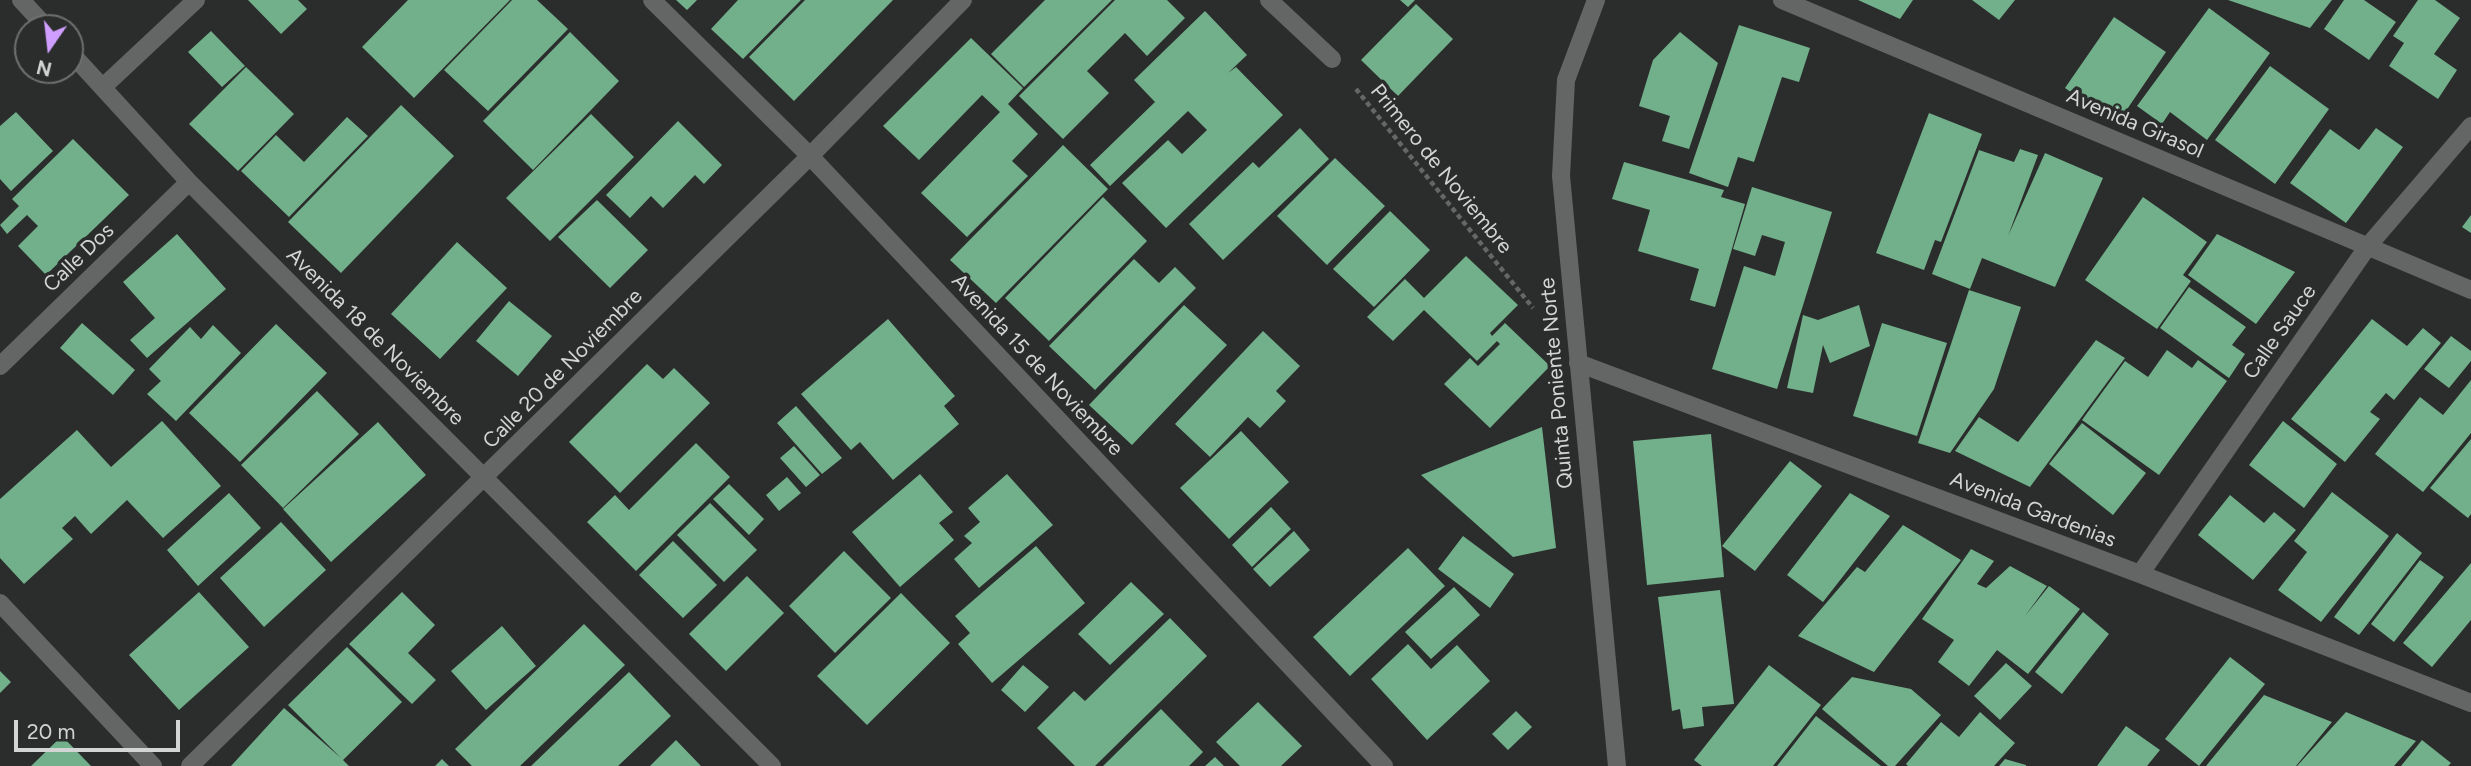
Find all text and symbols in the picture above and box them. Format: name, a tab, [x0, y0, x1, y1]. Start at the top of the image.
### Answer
north arrow	[14, 14, 84, 84]
text: N	[34, 55, 54, 81]
street label: Primero de Noviembre	[1365, 79, 1517, 259]
street label: Avenida Girasol	[2063, 84, 2207, 164]
street label: Calle Dos	[39, 218, 119, 298]
street label: Avenida 18 de Noviembre	[281, 243, 469, 431]
street label: Avenida 15 de Noviembre	[946, 269, 1128, 461]
street label: Quinta Poniente Norte	[1535, 276, 1579, 490]
street label: Calle Sauce	[2238, 280, 2322, 384]
street label: Calle 20 de Noviembre	[478, 284, 648, 454]
street label: Avenida Gardenias	[1947, 467, 2119, 553]
scale bar	[18, 706, 184, 750]
text: 20 m	[27, 719, 75, 744]

